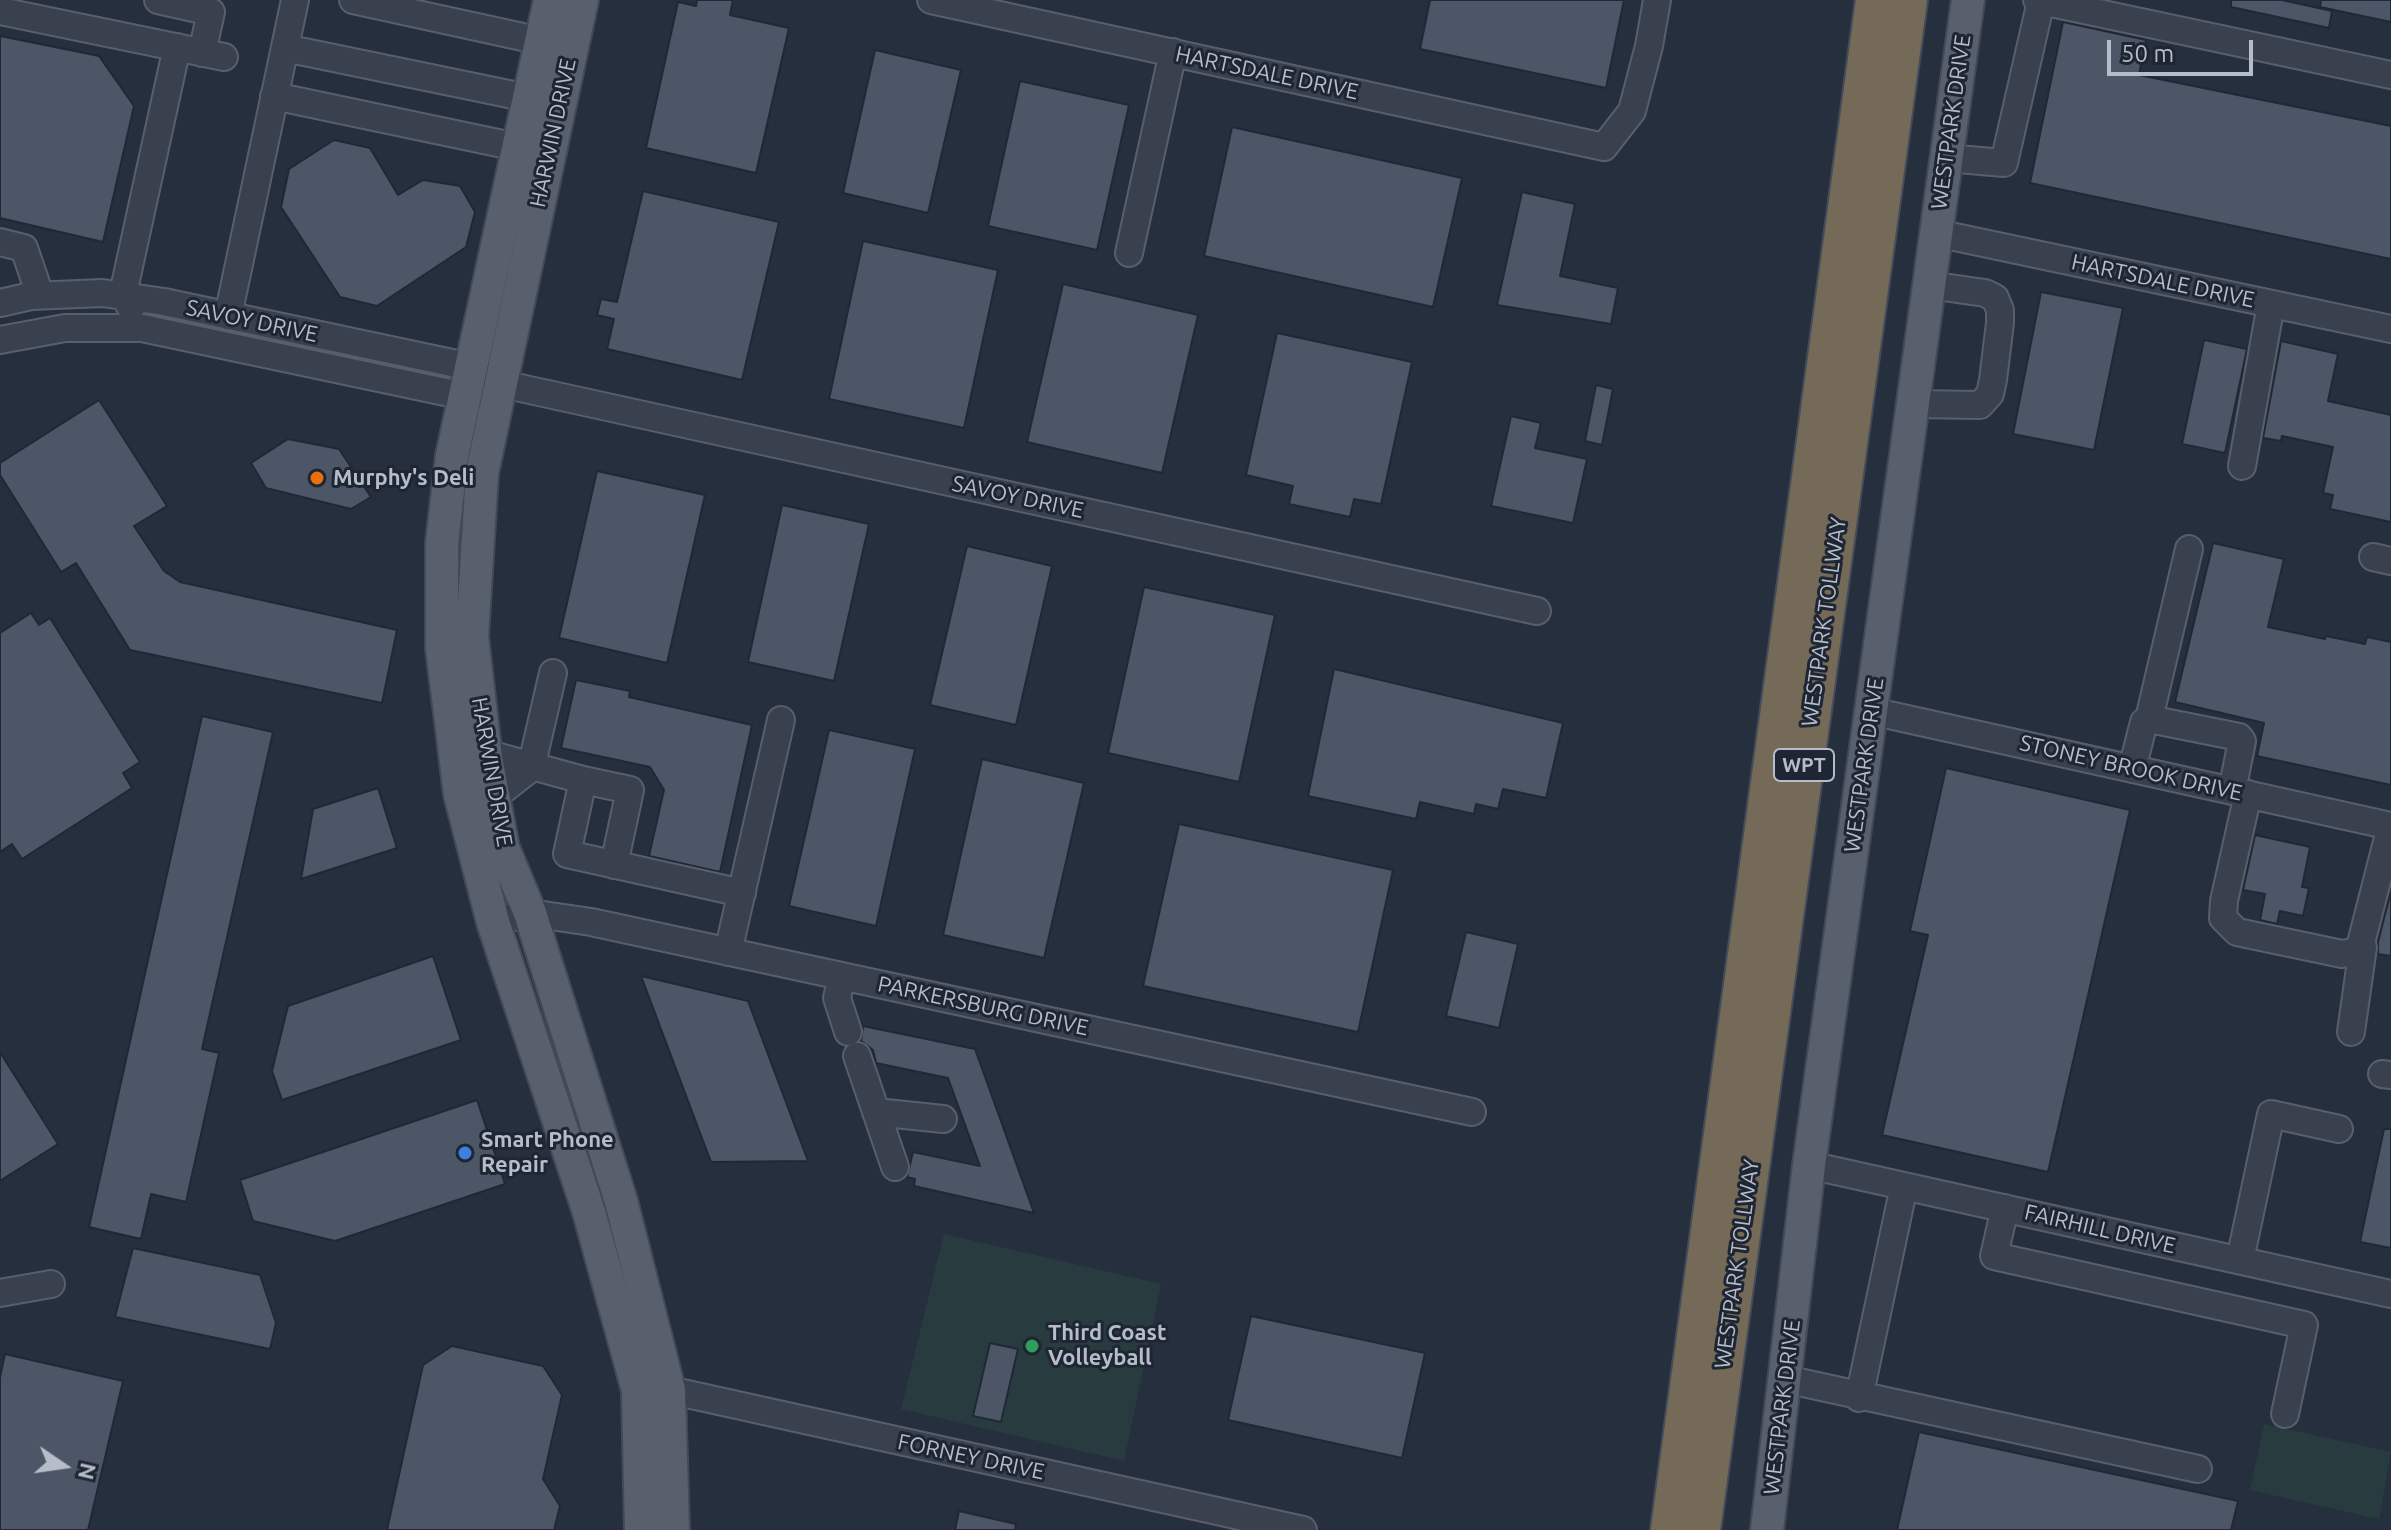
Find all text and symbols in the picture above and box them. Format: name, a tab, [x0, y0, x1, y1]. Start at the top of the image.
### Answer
scale bar	[2111, 24, 2257, 74]
street label: WESTPARK DRIVE	[1926, 33, 1976, 211]
text: 50 m	[2121, 40, 2174, 67]
street label: HARTSDALE DRIVE	[1173, 41, 1361, 105]
street label: HARWIN DRIVE	[524, 56, 582, 210]
street label: HARTSDALE DRIVE	[2069, 249, 2257, 313]
street label: SAVOY DRIVE	[184, 294, 320, 348]
place label: Murphy's Deli	[333, 465, 474, 491]
marker: Murphy's Deli	[308, 469, 326, 487]
street label: SAVOY DRIVE	[950, 470, 1086, 524]
street label: WESTPARK TOLLWAY	[1796, 516, 1852, 728]
street label: WESTPARK DRIVE	[1839, 676, 1889, 854]
street label: HARWIN DRIVE	[466, 695, 518, 849]
street label: STONEY BROOK DRIVE	[2017, 730, 2245, 806]
road number: WPT	[1774, 749, 1834, 781]
street label: PARKERSBURG DRIVE	[875, 971, 1091, 1041]
place label: Smart Phone Repair	[481, 1127, 614, 1178]
marker: Smart Phone Repair	[456, 1144, 474, 1162]
street label: WESTPARK TOLLWAY	[1709, 1158, 1765, 1370]
street label: FAIRHILL DRIVE	[2022, 1199, 2178, 1259]
street label: WESTPARK DRIVE	[1758, 1318, 1806, 1496]
place label: Third Coast Volleyball	[1048, 1320, 1166, 1372]
marker: Third Coast Volleyball	[1023, 1337, 1041, 1355]
north arrow	[24, 1426, 104, 1506]
street label: FORNEY DRIVE	[895, 1429, 1047, 1485]
text: N	[74, 1461, 102, 1482]

